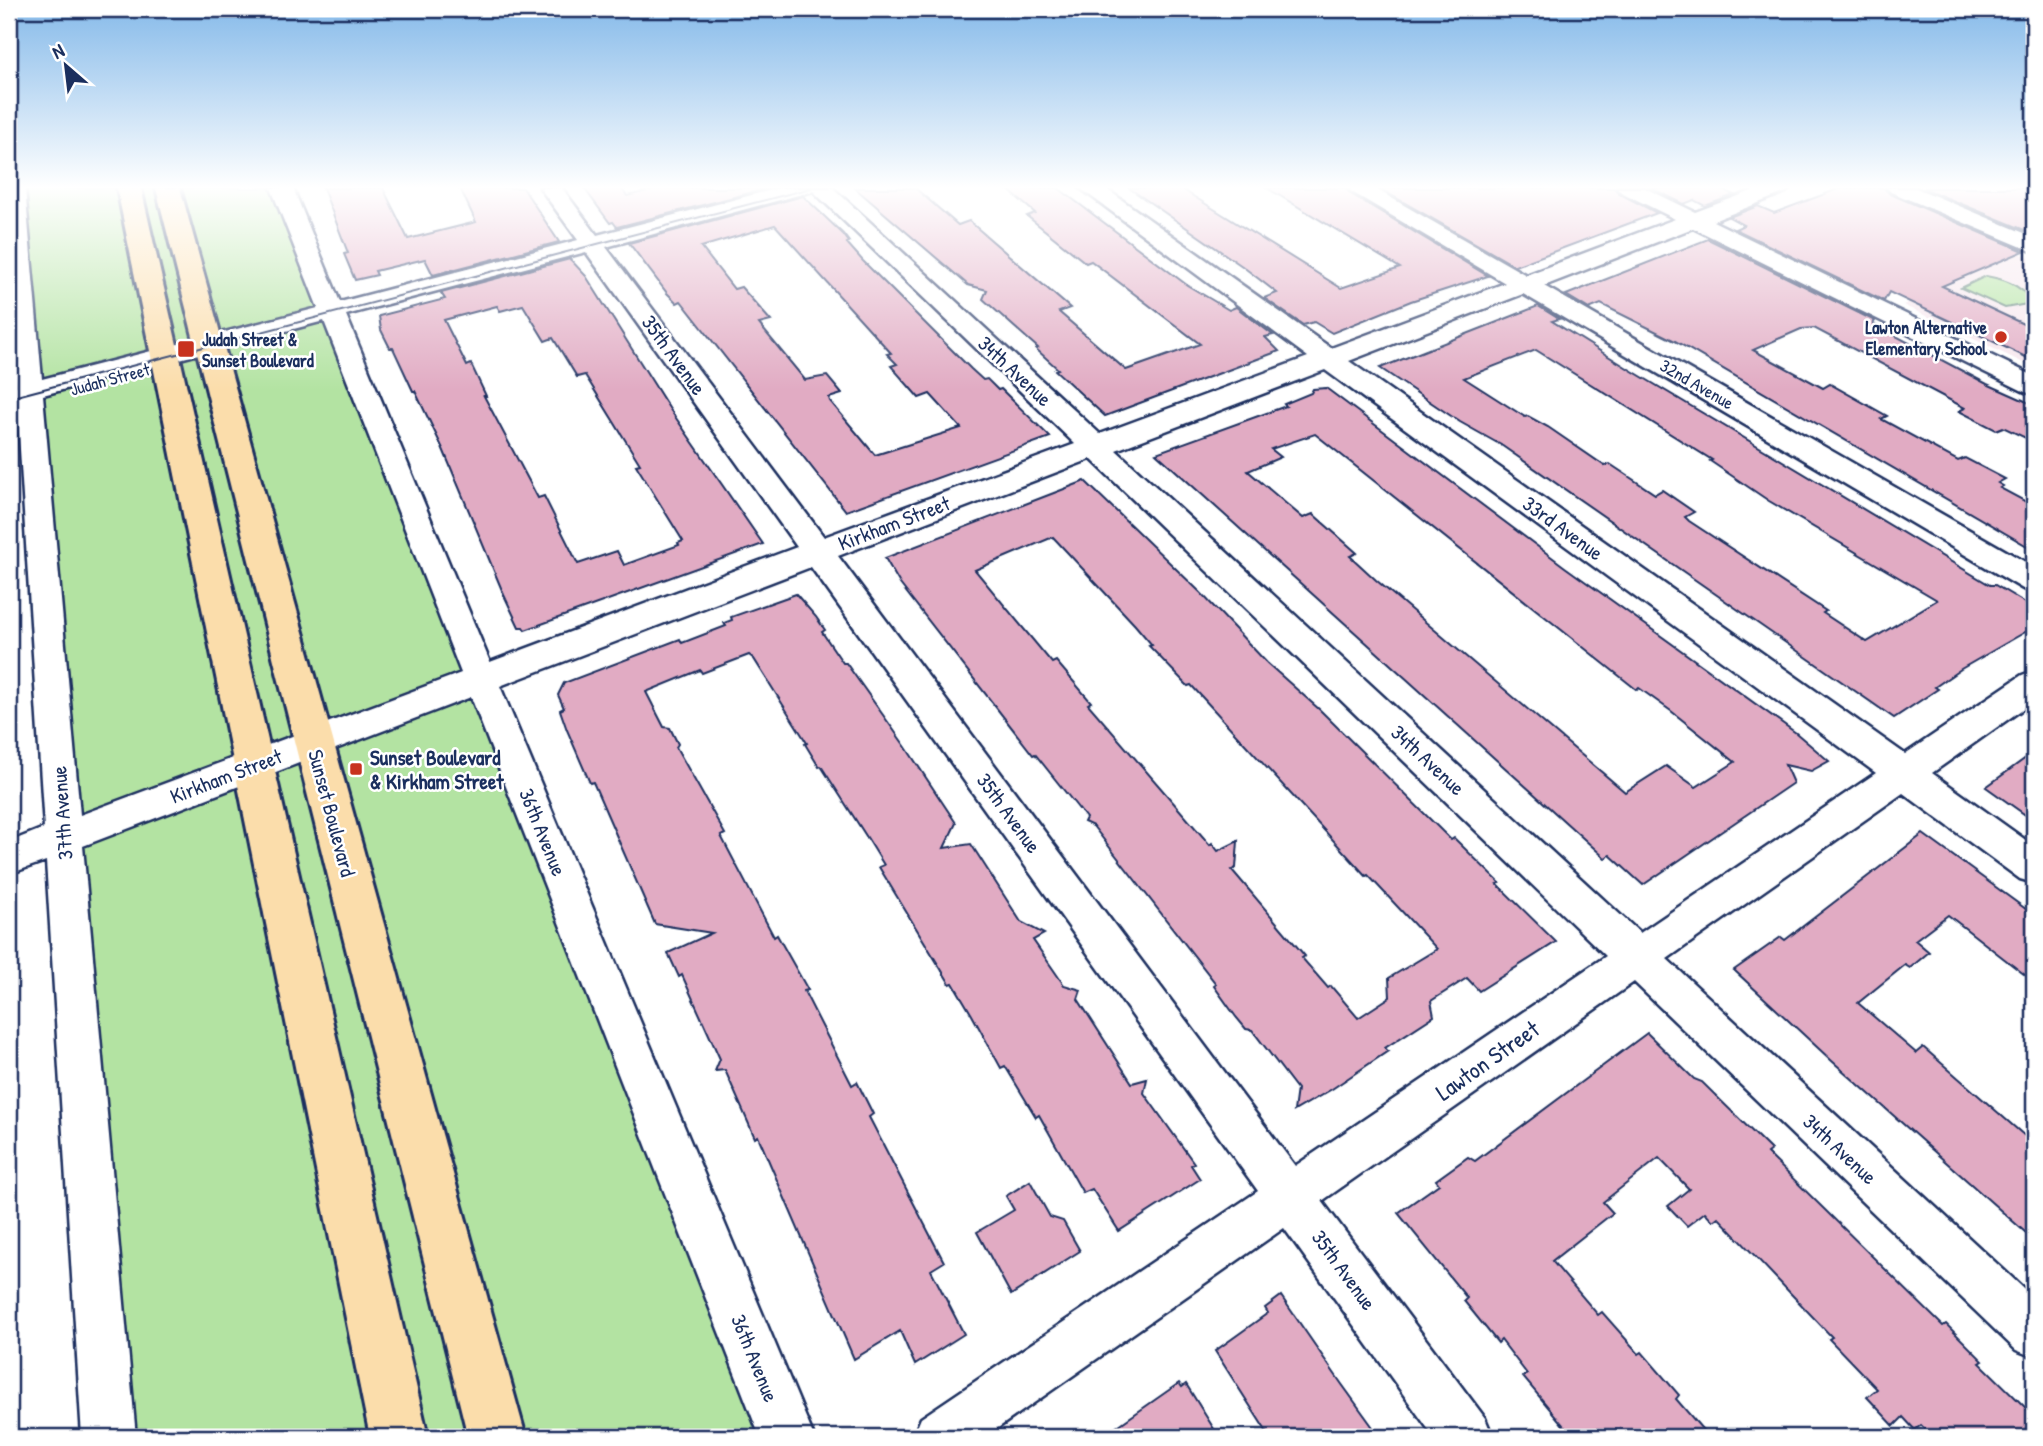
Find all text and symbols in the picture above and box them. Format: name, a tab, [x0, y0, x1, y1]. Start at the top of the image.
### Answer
north arrow	[32, 32, 102, 102]
text: N	[47, 37, 69, 65]
street label: 35th Avenue	[635, 309, 713, 401]
place label: Lawton Alternative Elementary School	[1866, 315, 1988, 362]
place label: Judah Street & Sunset Boulevard	[202, 327, 314, 373]
street label: 34th Avenue	[972, 329, 1058, 413]
marker: Lawton Alternative Elementary School	[1993, 329, 2009, 345]
marker: Judah Street & Sunset Boulevard	[176, 339, 196, 359]
street label: 32nd Avenue	[1655, 353, 1739, 415]
street label: Judah Street	[67, 356, 153, 402]
street label: Kirkham Street	[834, 488, 955, 558]
street label: 33rd Avenue	[1517, 489, 1609, 567]
street label: 34th Avenue	[1385, 718, 1471, 802]
street label: Kirkham Street	[166, 741, 287, 811]
place label: Sunset Boulevard & Kirkham Street	[370, 743, 504, 796]
street label: Sunset Boulevard	[301, 746, 363, 880]
marker: Sunset Boulevard & Kirkham Street	[348, 761, 364, 777]
street label: 37th Avenue	[44, 765, 80, 861]
street label: 35th Avenue	[970, 767, 1048, 859]
street label: 36th Avenue	[512, 784, 574, 880]
street label: Lawton Street	[1429, 1012, 1546, 1107]
street label: 34th Avenue	[1797, 1107, 1883, 1191]
street label: 35th Avenue	[1305, 1224, 1383, 1316]
street label: 36th Avenue	[724, 1310, 786, 1406]

